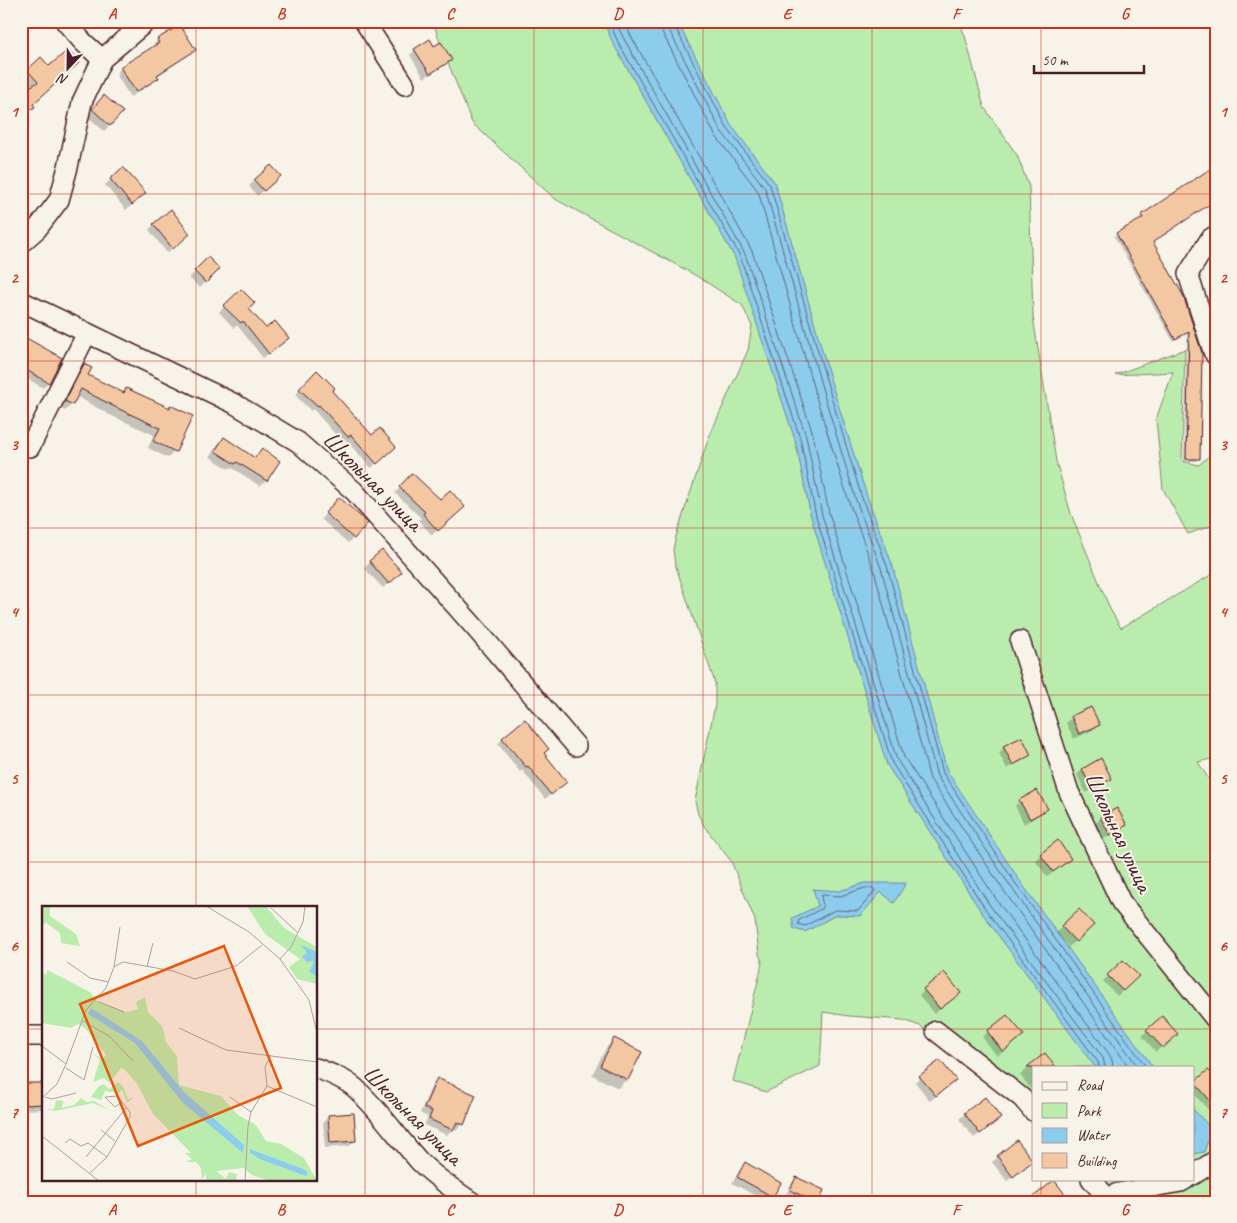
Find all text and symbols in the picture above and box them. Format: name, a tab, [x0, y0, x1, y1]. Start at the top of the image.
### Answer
text: A	[108, 4, 118, 24]
text: B	[277, 4, 287, 24]
text: C	[446, 4, 456, 24]
text: D	[613, 4, 624, 24]
text: E	[783, 4, 794, 24]
text: F	[952, 4, 963, 24]
text: G	[1121, 4, 1131, 24]
north arrow	[42, 42, 92, 92]
scale bar	[1034, 42, 1144, 74]
text: 50 m	[1042, 51, 1069, 70]
text: N	[54, 69, 71, 89]
text: 1	[10, 102, 19, 122]
text: 1	[1219, 102, 1228, 122]
text: 2	[10, 268, 19, 288]
text: 2	[1219, 268, 1228, 288]
street label: Школьная улица	[317, 425, 431, 539]
text: 3	[10, 435, 19, 455]
text: 3	[1219, 435, 1228, 455]
text: 4	[10, 602, 19, 622]
text: 4	[1219, 602, 1228, 622]
street label: Школьная улица	[1078, 767, 1161, 899]
text: 5	[11, 769, 20, 789]
text: 5	[1220, 769, 1229, 789]
inset map	[42, 906, 318, 1180]
text: 6	[10, 936, 19, 956]
text: 6	[1219, 936, 1228, 956]
street label: Школьная улица	[357, 1059, 471, 1173]
legend	[1032, 1066, 1194, 1180]
text: Road	[1077, 1076, 1104, 1095]
text: Park	[1077, 1102, 1102, 1121]
text: 7	[10, 1103, 19, 1123]
text: 7	[1219, 1103, 1228, 1123]
text: Water	[1077, 1126, 1111, 1145]
text: Building	[1077, 1152, 1117, 1171]
text: A	[108, 1200, 118, 1220]
text: B	[277, 1200, 287, 1220]
text: C	[446, 1200, 456, 1220]
text: D	[613, 1200, 624, 1220]
text: E	[783, 1200, 794, 1220]
text: F	[952, 1200, 963, 1220]
text: G	[1121, 1200, 1131, 1220]

